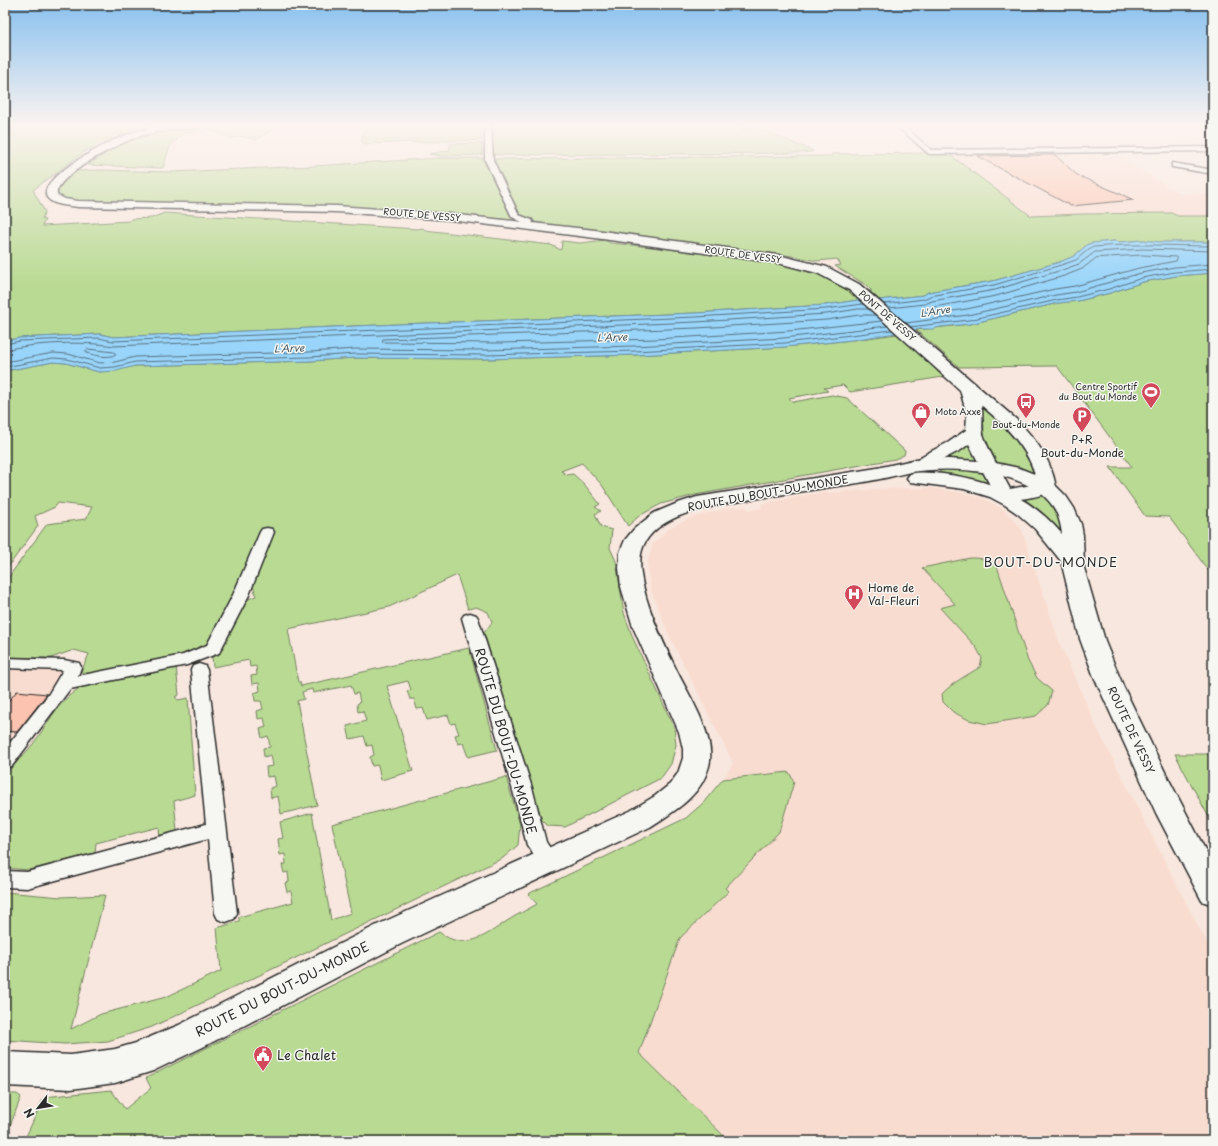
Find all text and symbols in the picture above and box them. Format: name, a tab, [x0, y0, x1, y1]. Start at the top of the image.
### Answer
street label: ROUTE DE VESSY	[383, 204, 462, 224]
street label: ROUTE DE VESSY	[704, 242, 783, 266]
street label: PONT DE VESSY	[856, 286, 920, 344]
water label: L'Arve	[919, 301, 952, 320]
water label: L'Arve	[597, 328, 628, 345]
water label: L'Arve	[274, 339, 305, 356]
place label: Centre Sportif du Bout du Monde	[1059, 379, 1138, 403]
sports icon: Centre Sportif du Bout du Monde	[1140, 381, 1162, 409]
bus stop icon: Bout-du-Monde	[1015, 391, 1037, 419]
shop icon: Moto Axxe	[910, 401, 932, 429]
place label: Moto Axxe	[935, 404, 981, 418]
parking icon: P+R Bout-du-Monde	[1071, 405, 1093, 433]
place label: Bout-du-Monde	[992, 417, 1060, 431]
place label: P+R Bout-du-Monde	[1040, 431, 1124, 461]
street label: ROUTE DU BOUT-DU-MONDE	[686, 470, 850, 515]
district label: BOUT-DU-MONDE	[984, 552, 1118, 571]
place label: Home de Val-Fleuri	[868, 579, 919, 609]
hospital icon: Home de Val-Fleuri	[843, 583, 865, 611]
street label: ROUTE DU BOUT-DU-MONDE	[471, 645, 542, 836]
street label: ROUTE DE VESSY	[1104, 683, 1159, 776]
street label: ROUTE DU BOUT-DU-MONDE	[191, 936, 372, 1041]
public building icon: Le Chalet	[252, 1044, 274, 1072]
place label: Le Chalet	[277, 1045, 336, 1064]
north arrow	[18, 1088, 58, 1128]
text: N	[19, 1105, 39, 1122]

